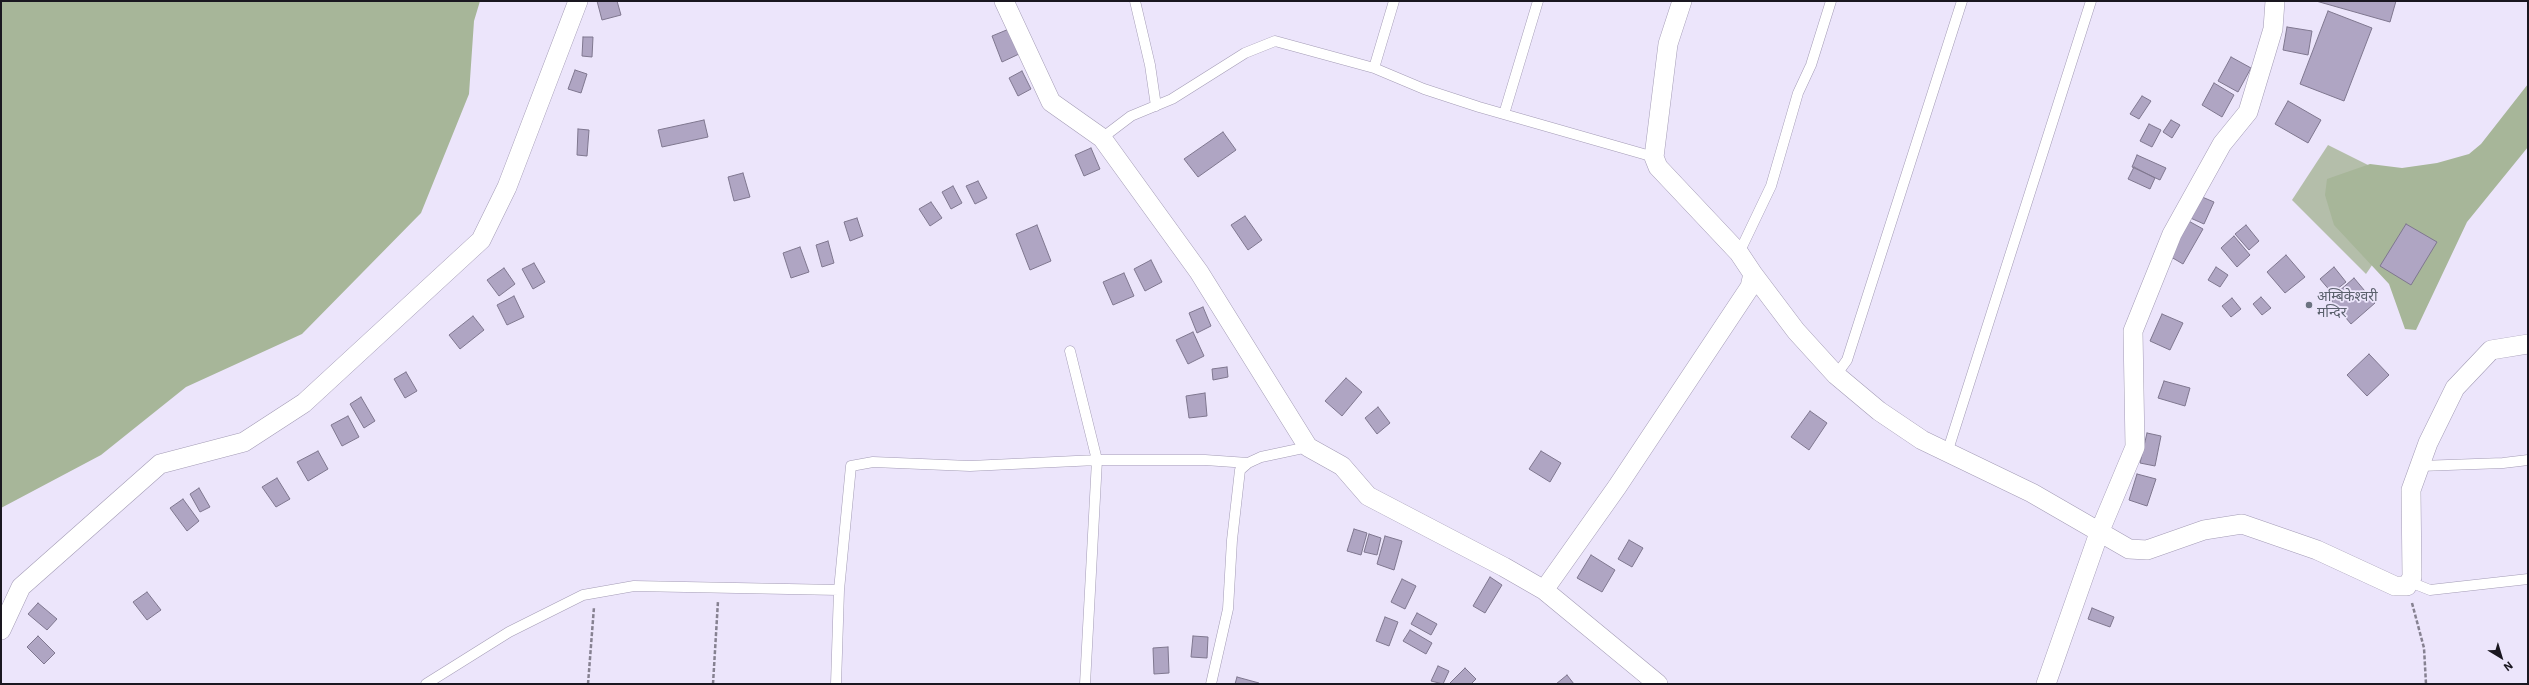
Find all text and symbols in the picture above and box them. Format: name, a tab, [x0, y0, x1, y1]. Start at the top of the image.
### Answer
place label: अम्बिकेश्‍वरी मन्दिर	[2317, 289, 2378, 322]
marker: अम्बिकेश्‍वरी मन्दिर	[2304, 300, 2314, 310]
north arrow	[2481, 637, 2521, 677]
text: N	[2501, 658, 2516, 674]

